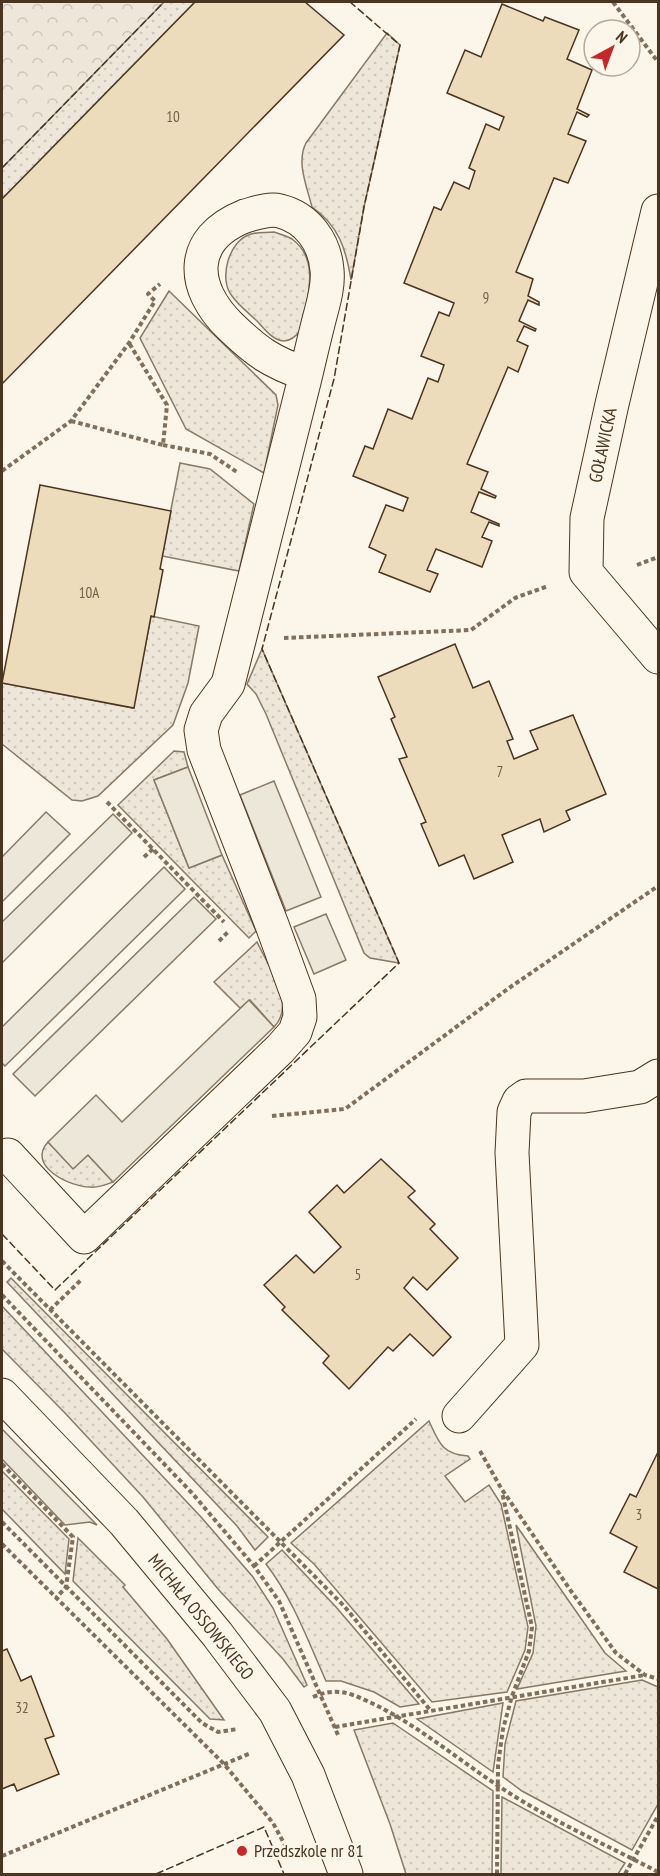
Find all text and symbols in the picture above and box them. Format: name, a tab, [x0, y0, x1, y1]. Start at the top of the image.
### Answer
north arrow	[582, 18, 642, 78]
text: N	[612, 26, 632, 47]
house number: 10	[166, 107, 180, 126]
house number: 9	[483, 288, 489, 307]
street label: GOŁAWICKA	[583, 405, 622, 484]
house number: 10A	[79, 583, 100, 602]
house number: 7	[497, 762, 503, 781]
house number: 5	[355, 1265, 361, 1284]
house number: 3	[636, 1505, 642, 1524]
street label: MICHAŁA OSSOWSKIEGO	[143, 1549, 259, 1684]
house number: 32	[15, 1698, 29, 1717]
place label: Przedszkole nr 81	[254, 1839, 364, 1862]
marker: Przedszkole nr 81	[235, 1844, 249, 1858]

